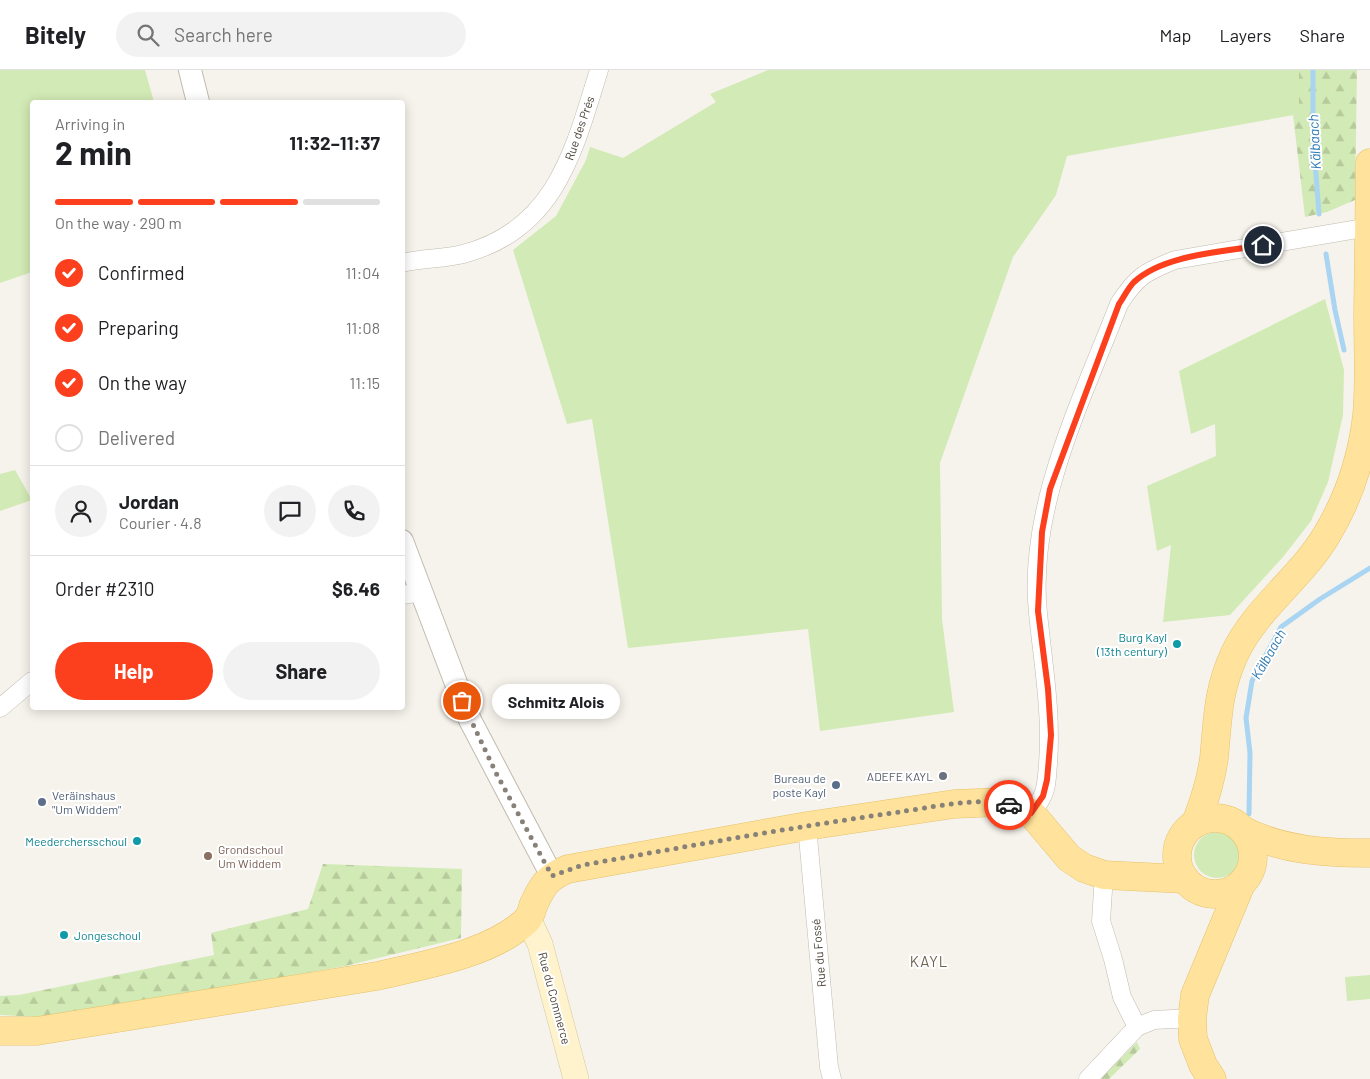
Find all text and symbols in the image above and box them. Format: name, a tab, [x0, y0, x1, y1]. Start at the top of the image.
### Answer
search box	[116, 12, 466, 57]
text: Bitely	[25, 20, 86, 49]
icon: search	[134, 21, 162, 49]
text: Search here	[174, 23, 273, 46]
text: Map	[1159, 24, 1191, 46]
text: Layers	[1219, 24, 1272, 46]
text: Share	[1300, 24, 1345, 46]
street label: Rue des Prés	[561, 94, 597, 162]
text: Arriving in	[55, 114, 125, 133]
water label: Kälbaach	[1304, 114, 1324, 170]
text: 11:32–11:37	[289, 131, 380, 154]
text: 2 min	[55, 133, 132, 171]
text: On the way · 290 m	[55, 213, 182, 232]
pin	[1242, 224, 1284, 266]
icon: home	[1249, 231, 1277, 259]
icon: check	[55, 259, 83, 287]
text: Confirmed	[98, 261, 185, 284]
text: 11:04	[345, 263, 380, 282]
icon: check	[55, 314, 83, 342]
text: Preparing	[98, 316, 179, 339]
text: 11:08	[346, 318, 380, 337]
icon: check	[55, 369, 83, 397]
text: On the way	[98, 371, 187, 394]
text: 11:15	[350, 373, 380, 392]
text: Delivered	[98, 426, 175, 449]
button: person	[55, 485, 107, 537]
button: chat	[264, 485, 316, 537]
button: phone	[328, 485, 380, 537]
text: Jordan	[119, 490, 179, 513]
text: Courier · 4.8	[119, 513, 202, 532]
text: Order #2310	[55, 577, 154, 600]
text: $6.46	[332, 577, 380, 600]
water label: Kälbaach	[1247, 626, 1289, 682]
place label: Burg Kayl (13th century)	[1096, 630, 1168, 658]
marker: Burg Kayl (13th century)	[1171, 638, 1183, 650]
button: Help	[55, 642, 213, 700]
button: Share	[223, 642, 380, 700]
pin	[441, 680, 483, 722]
callout: Schmitz Alois	[492, 684, 620, 718]
icon: bag	[448, 687, 476, 715]
text: Schmitz Alois	[508, 692, 604, 711]
place label: ADEFE KAYL	[867, 769, 933, 783]
marker: ADEFE KAYL	[937, 770, 949, 782]
place label: Bureau de poste Kayl	[772, 771, 826, 799]
marker: Bureau de poste Kayl	[830, 779, 842, 791]
courier	[984, 780, 1034, 830]
place label: Veräinshaus "Um Widdem"	[52, 788, 121, 816]
icon: car	[995, 791, 1023, 819]
marker: Veräinshaus "Um Widdem"	[36, 796, 48, 808]
place label: Meederchersschoul	[25, 834, 127, 848]
marker: Meederchersschoul	[131, 835, 143, 847]
place label: Grondschoul Um Widdem	[218, 842, 283, 870]
marker: Grondschoul Um Widdem	[202, 850, 214, 862]
street label: Rue du Fossé	[808, 918, 828, 988]
place label: Jongeschoul	[74, 928, 141, 942]
marker: Jongeschoul	[58, 929, 70, 941]
street label: Rue du Commerce	[536, 950, 574, 1046]
district label: KAYL	[910, 952, 948, 970]

